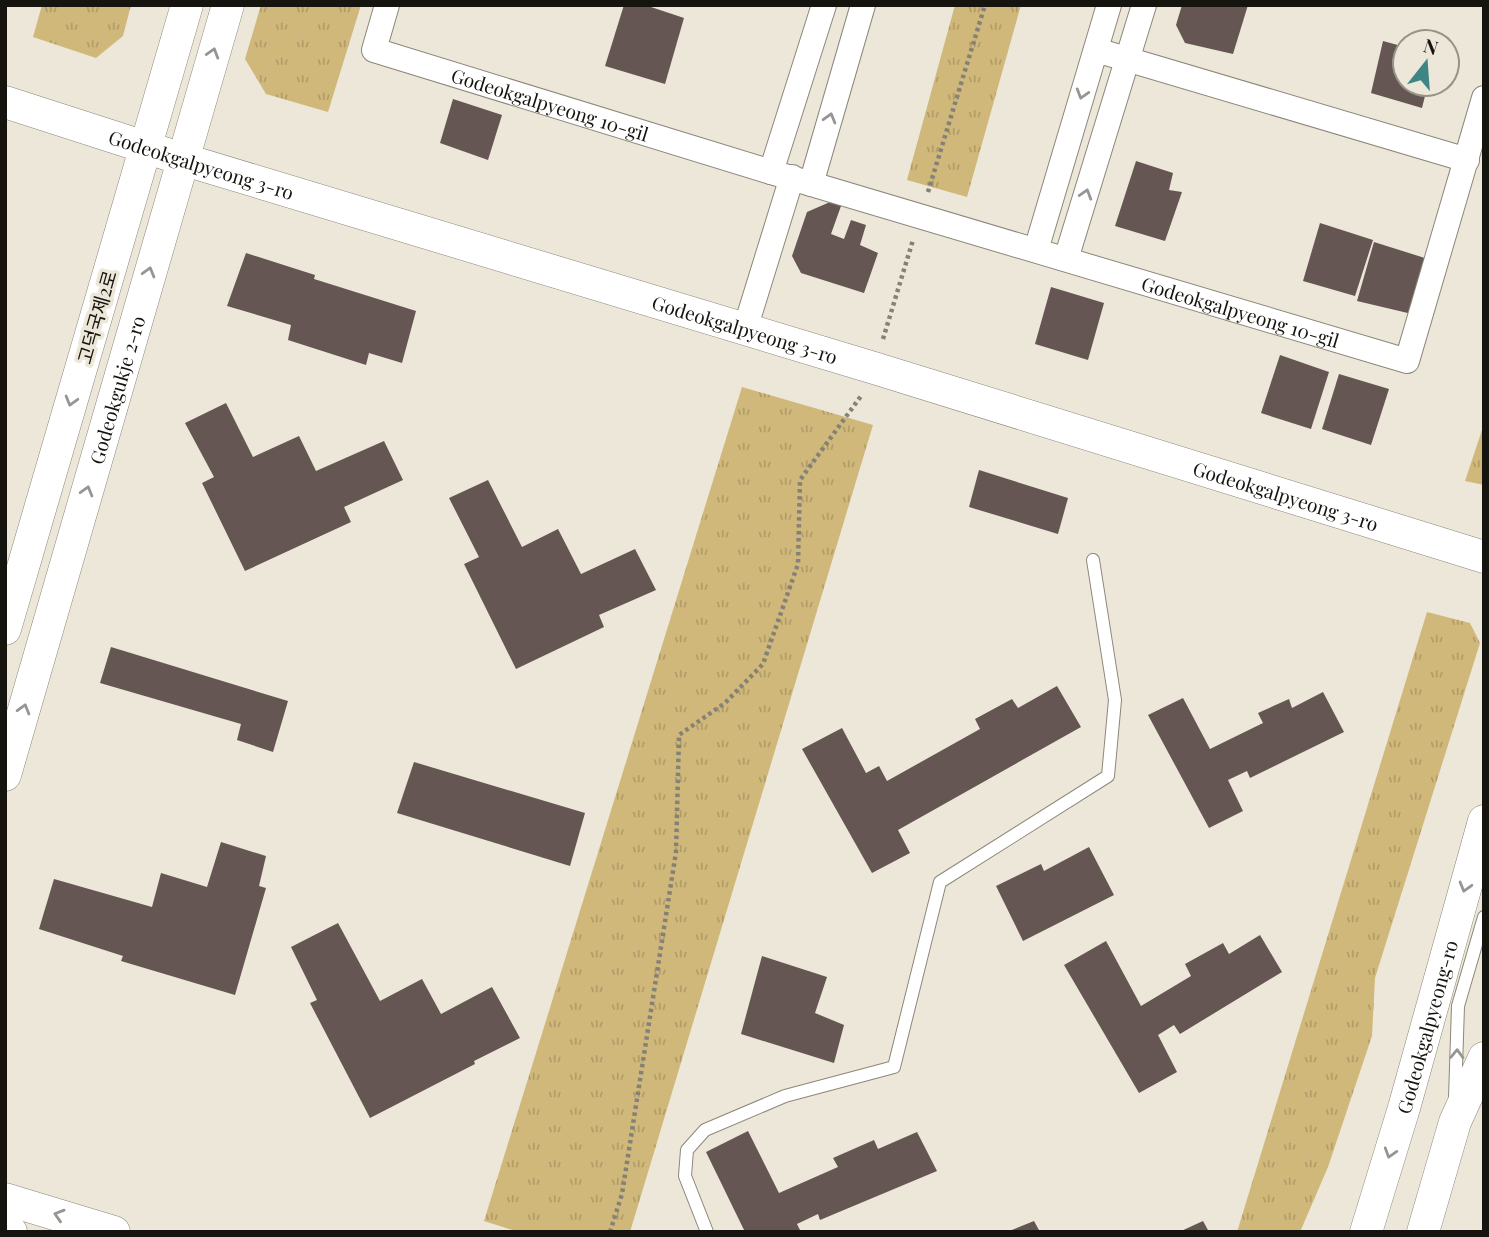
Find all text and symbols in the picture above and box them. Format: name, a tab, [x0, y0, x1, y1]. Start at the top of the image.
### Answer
north arrow	[1391, 28, 1461, 98]
text: N	[1421, 31, 1442, 60]
one-way arrow	[205, 48, 220, 60]
street label: Godeokgalpyeong 10-gil	[448, 62, 652, 147]
one-way arrow	[1076, 88, 1091, 100]
one-way arrow	[822, 113, 837, 125]
street label: Godeokgalpyeong 3-ro	[105, 123, 297, 205]
one-way arrow	[1078, 188, 1093, 200]
one-way arrow	[141, 266, 156, 278]
street label: 고덕국제2로	[70, 267, 122, 367]
street label: Godeokgalpyeong 10-gil	[1139, 270, 1343, 353]
street label: Godeokgalpyeong 3-ro	[649, 289, 841, 369]
street label: Godeokgukje 2-ro	[83, 313, 150, 467]
one-way arrow	[65, 394, 80, 406]
street label: Godeokgalpyeong 3-ro	[1190, 455, 1382, 537]
one-way arrow	[78, 485, 93, 497]
one-way arrow	[16, 703, 30, 715]
one-way arrow	[1459, 881, 1474, 893]
street label: Godeokgalpyeong-ro	[1390, 937, 1463, 1117]
one-way arrow	[1449, 1048, 1464, 1059]
one-way arrow	[1383, 1147, 1398, 1159]
one-way arrow	[54, 1209, 66, 1224]

